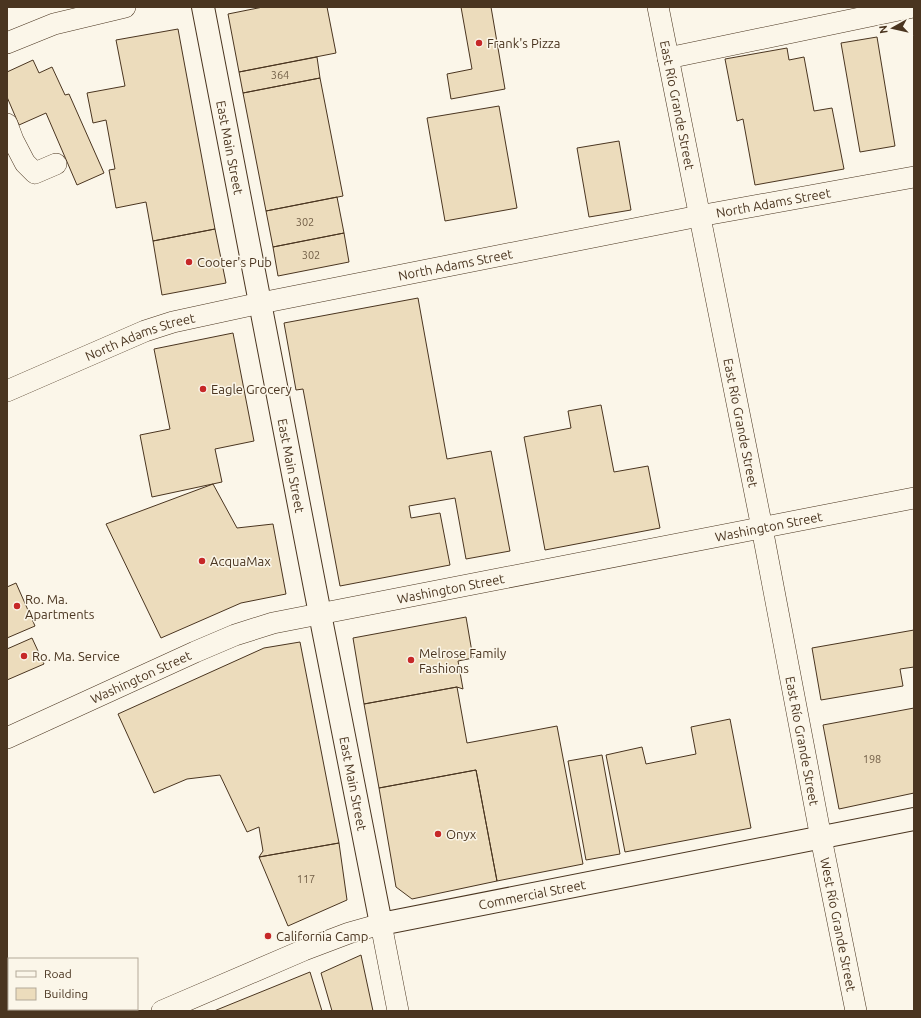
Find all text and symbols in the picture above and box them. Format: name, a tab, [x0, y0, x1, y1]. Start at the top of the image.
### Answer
north arrow	[873, 8, 913, 48]
text: N	[877, 24, 890, 34]
place label: Frank's Pizza	[487, 36, 561, 50]
marker: Frank's Pizza	[474, 38, 484, 48]
street label: East Río Grande Street	[658, 39, 697, 171]
house number: 364	[271, 69, 289, 81]
street label: East Main Street	[214, 99, 246, 196]
street label: North Adams Street	[715, 185, 832, 220]
house number: 302	[296, 216, 314, 228]
street label: North Adams Street	[397, 246, 514, 283]
house number: 302	[302, 249, 320, 261]
place label: Cooter's Pub	[197, 255, 272, 269]
marker: Cooter's Pub	[184, 257, 194, 267]
street label: North Adams Street	[83, 310, 196, 363]
street label: East Río Grande Street	[721, 357, 761, 489]
place label: Eagle Grocery	[211, 382, 292, 396]
marker: Eagle Grocery	[198, 384, 208, 394]
street label: East Main Street	[275, 417, 307, 514]
street label: Washington Street	[714, 509, 823, 544]
place label: AcquaMax	[210, 554, 271, 568]
marker: AcquaMax	[197, 556, 207, 566]
street label: Washington Street	[396, 571, 505, 606]
place label: Ro. Ma. Apartments	[25, 592, 95, 621]
marker: Ro. Ma. Apartments	[12, 601, 22, 611]
place label: Melrose Family Fashions	[419, 646, 506, 675]
street label: Washington Street	[88, 648, 193, 706]
place label: Ro. Ma. Service	[32, 649, 120, 663]
marker: Ro. Ma. Service	[19, 651, 29, 661]
marker: Melrose Family Fashions	[406, 655, 416, 665]
street label: East Río Grande Street	[783, 675, 822, 807]
street label: East Main Street	[337, 735, 369, 832]
house number: 198	[863, 753, 881, 765]
place label: Onyx	[446, 827, 477, 841]
marker: Onyx	[433, 829, 443, 839]
street label: West Río Grande Street	[818, 856, 859, 993]
house number: 117	[297, 873, 315, 885]
street label: Commercial Street	[477, 877, 587, 912]
place label: California Camp	[276, 929, 368, 943]
marker: California Camp	[263, 931, 273, 941]
legend	[8, 958, 138, 1010]
text: Road	[44, 967, 72, 980]
text: Building	[44, 987, 88, 1000]

